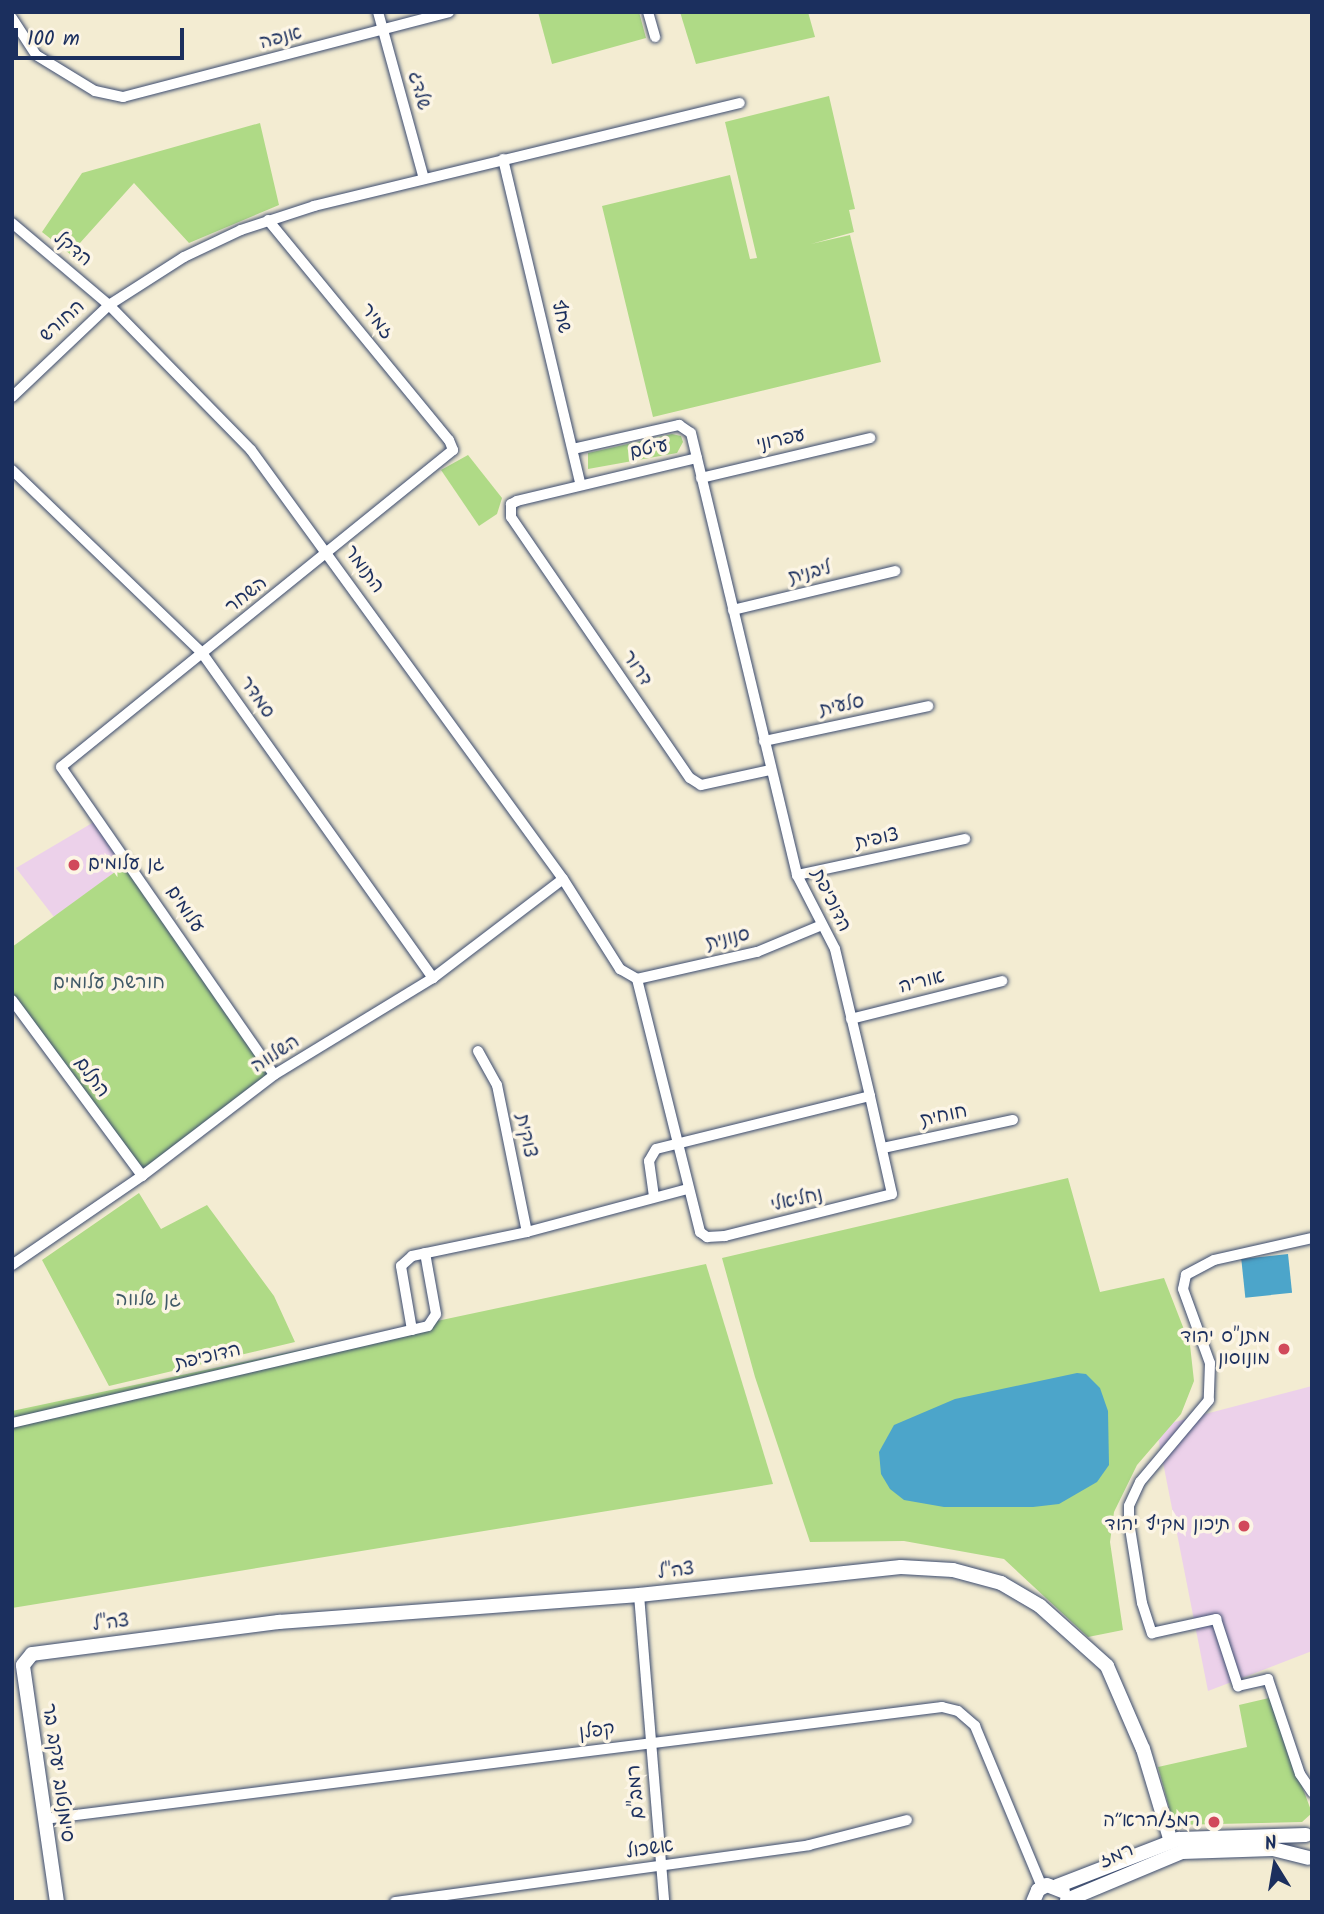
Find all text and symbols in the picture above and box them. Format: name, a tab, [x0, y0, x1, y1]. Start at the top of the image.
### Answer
scale bar	[18, 14, 187, 58]
street label: אנפה	[257, 22, 305, 56]
text: 100 m	[27, 23, 80, 56]
street label: שלדג	[402, 69, 434, 113]
street label: הדקל	[48, 228, 96, 272]
street label: החורש	[36, 296, 90, 348]
street label: שחף	[545, 298, 575, 336]
street label: זמיר	[355, 299, 397, 345]
street label: עפרוני	[755, 424, 807, 458]
street label: עיטם	[628, 435, 670, 465]
street label: התומר	[338, 542, 388, 598]
street label: ליבנית	[786, 558, 834, 590]
street label: השחר	[221, 572, 273, 620]
street label: דרור	[616, 647, 656, 691]
street label: סמדר	[233, 673, 279, 723]
street label: סלעית	[817, 691, 867, 723]
street label: צופית	[853, 824, 901, 856]
place label: גן עלומים	[88, 854, 165, 876]
marker: גן עלומים	[66, 857, 82, 873]
street label: הדוכיפת	[805, 866, 855, 936]
street label: עלומים	[160, 882, 208, 938]
street label: סנונית	[703, 924, 753, 956]
street label: אוריה	[897, 966, 947, 1000]
park label: חורשת עלומים	[53, 973, 165, 995]
street label: השלווה	[248, 1031, 304, 1079]
street label: התלם	[69, 1053, 113, 1103]
street label: חוחית	[918, 1101, 970, 1133]
street label: צוקית	[509, 1112, 541, 1160]
street label: נחליאלי	[769, 1184, 825, 1218]
park label: גן שלווה	[115, 1290, 181, 1312]
place label: מתנ"ס יהוד מונוסון	[1180, 1327, 1270, 1371]
street label: הדוכיפת	[173, 1339, 243, 1377]
marker: מתנ"ס יהוד מונוסון	[1276, 1341, 1292, 1357]
place label: תיכון מקיף יהוד	[1105, 1515, 1230, 1537]
marker: תיכון מקיף יהוד	[1236, 1518, 1252, 1534]
street label: צה"ל	[656, 1558, 696, 1586]
street label: צה"ל	[91, 1610, 131, 1638]
street label: סימנטוב יעקב בר	[36, 1702, 78, 1844]
street label: קפלן	[578, 1719, 616, 1745]
street label: רמב"ם	[624, 1764, 650, 1820]
place label: רמז/הרא״ה	[1103, 1811, 1200, 1833]
marker: רמז/הרא״ה	[1206, 1814, 1222, 1830]
text: N	[1262, 1829, 1280, 1860]
north arrow	[1240, 1830, 1310, 1900]
street label: אשכול	[625, 1835, 675, 1865]
street label: רמז	[1096, 1840, 1138, 1874]

